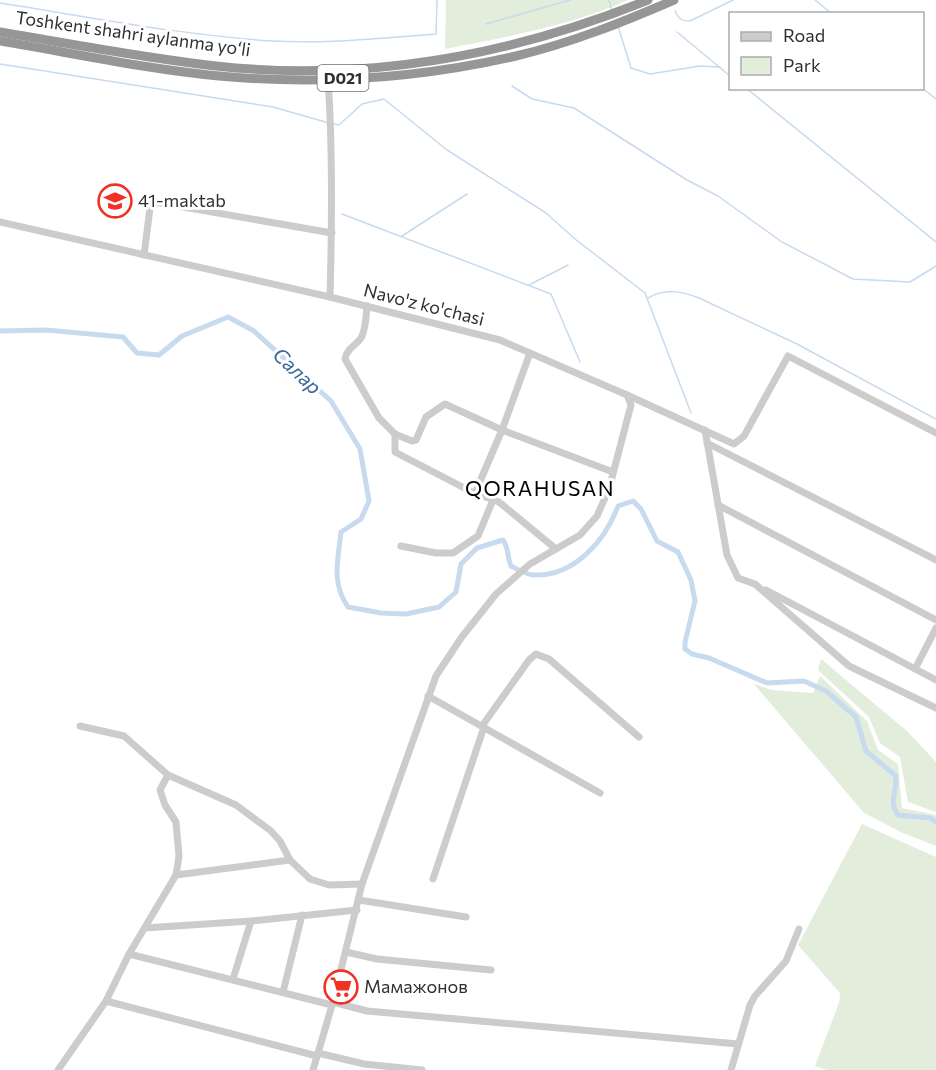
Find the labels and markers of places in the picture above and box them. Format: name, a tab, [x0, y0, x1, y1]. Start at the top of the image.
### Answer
school or university icon: 41-maktab	[97, 183, 133, 219]
place label: 41-maktab	[138, 189, 226, 211]
supermarket icon: Мамажонов	[323, 969, 359, 1005]
place label: Мамажонов	[364, 975, 468, 997]

